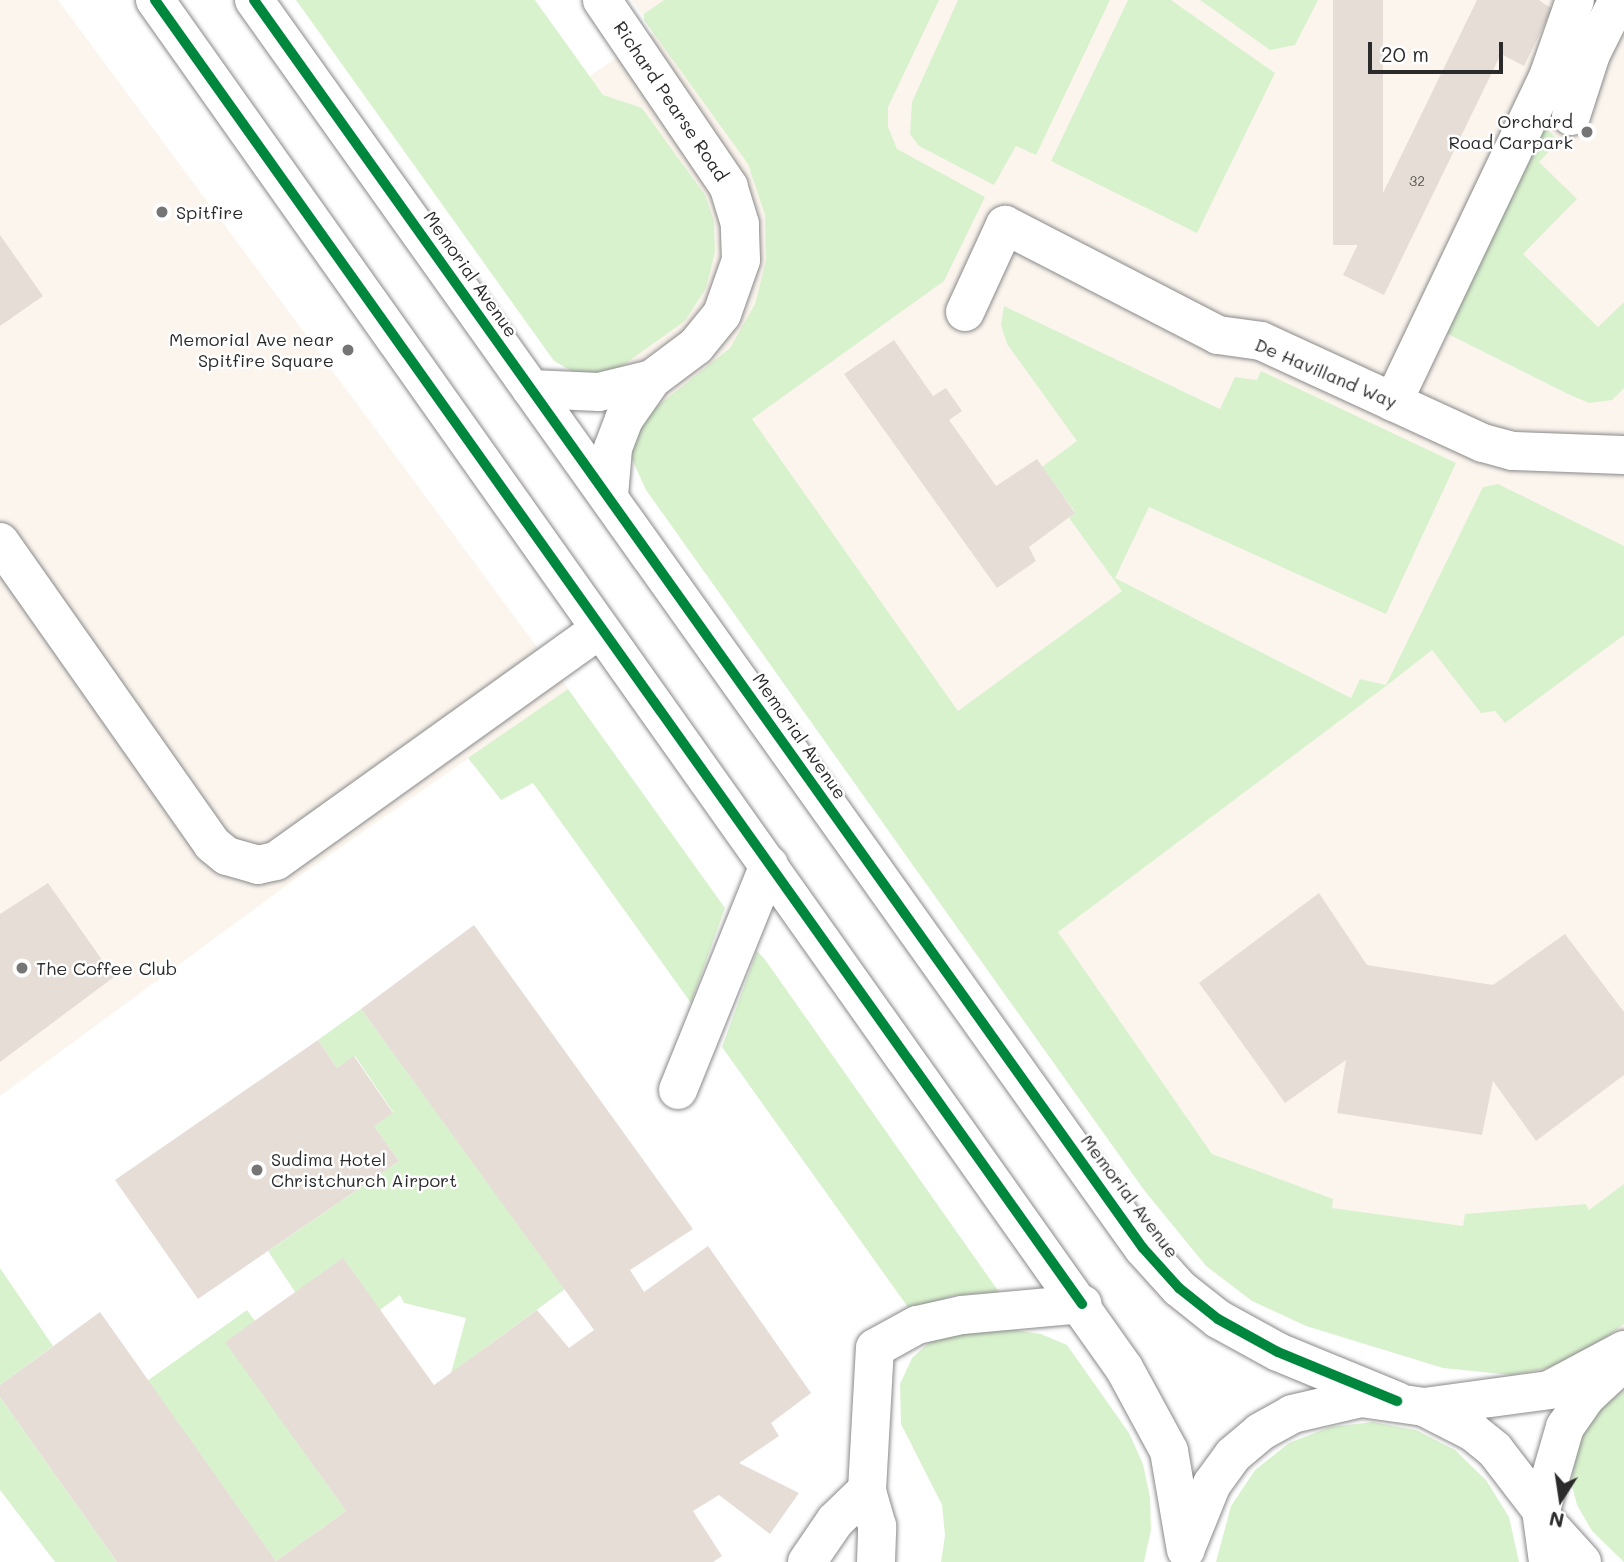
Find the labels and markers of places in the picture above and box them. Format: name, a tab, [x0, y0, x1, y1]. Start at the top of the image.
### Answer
place label: Orchard Road Carpark	[1448, 111, 1573, 154]
marker: Orchard Road Carpark	[1579, 124, 1595, 140]
place label: Spitfire	[176, 201, 243, 223]
marker: Spitfire	[154, 204, 170, 220]
place label: Memorial Ave near Spitfire Square	[169, 329, 334, 372]
marker: Memorial Ave near Spitfire Square	[340, 342, 356, 358]
place label: The Coffee Club	[36, 957, 177, 979]
marker: The Coffee Club	[14, 960, 30, 976]
place label: Sudima Hotel Christchurch Airport	[271, 1149, 457, 1192]
marker: Sudima Hotel Christchurch Airport	[249, 1162, 265, 1178]

